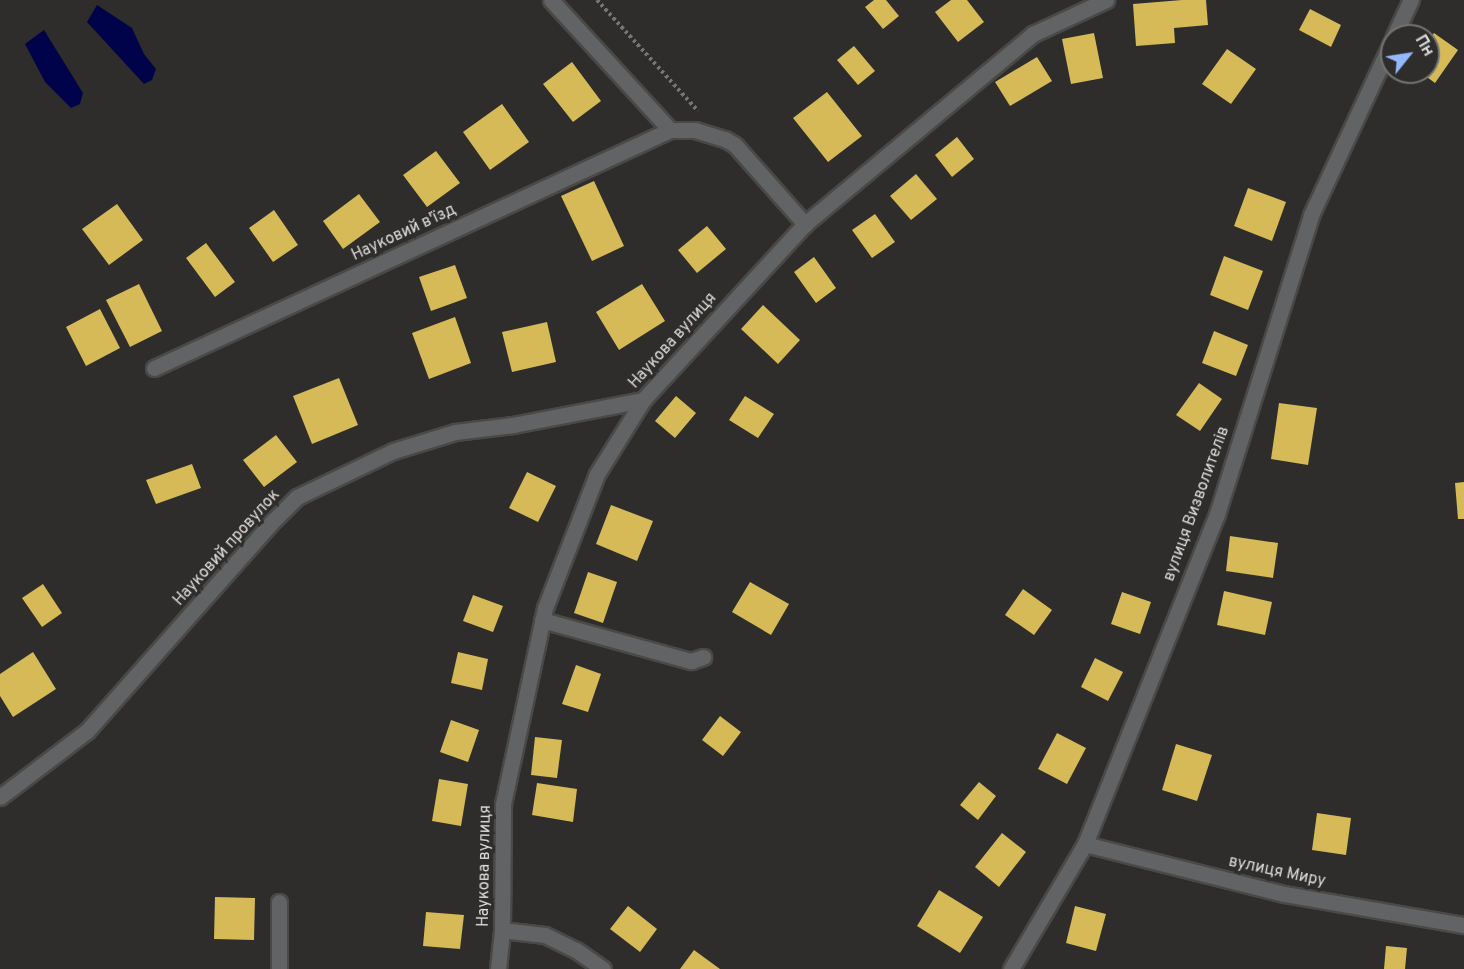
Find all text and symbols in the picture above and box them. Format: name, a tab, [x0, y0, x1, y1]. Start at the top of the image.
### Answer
north arrow	[1380, 24, 1440, 84]
text: Пн	[1410, 32, 1438, 60]
street label: Науковий в'їзд	[349, 200, 459, 266]
street label: Наукова вулиця	[625, 289, 721, 393]
street label: вулиця Визволителів	[1160, 424, 1234, 584]
street label: Науковий провулок	[170, 486, 284, 610]
street label: Наукова вулиця	[474, 805, 496, 927]
street label: вулиця Миру	[1227, 852, 1327, 892]

